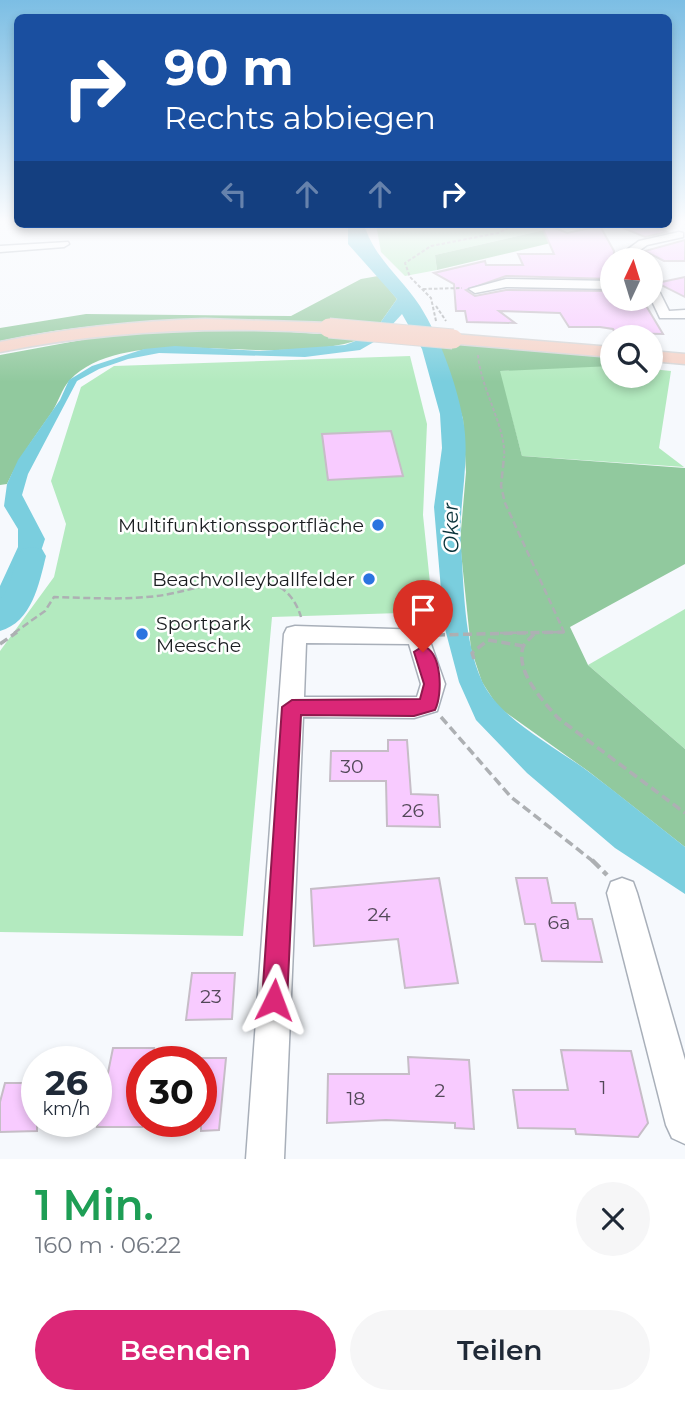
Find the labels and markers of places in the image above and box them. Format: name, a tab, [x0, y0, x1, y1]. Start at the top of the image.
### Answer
place label: Multifunktionssportfläche	[118, 514, 364, 537]
marker: Multifunktionssportfläche	[370, 517, 386, 533]
place label: Beachvolleyballfelder	[152, 568, 355, 591]
marker: Beachvolleyballfelder	[361, 571, 377, 587]
pin	[393, 580, 453, 652]
place label: Sportpark Meesche	[156, 612, 252, 657]
marker: Sportpark Meesche	[134, 626, 150, 642]

